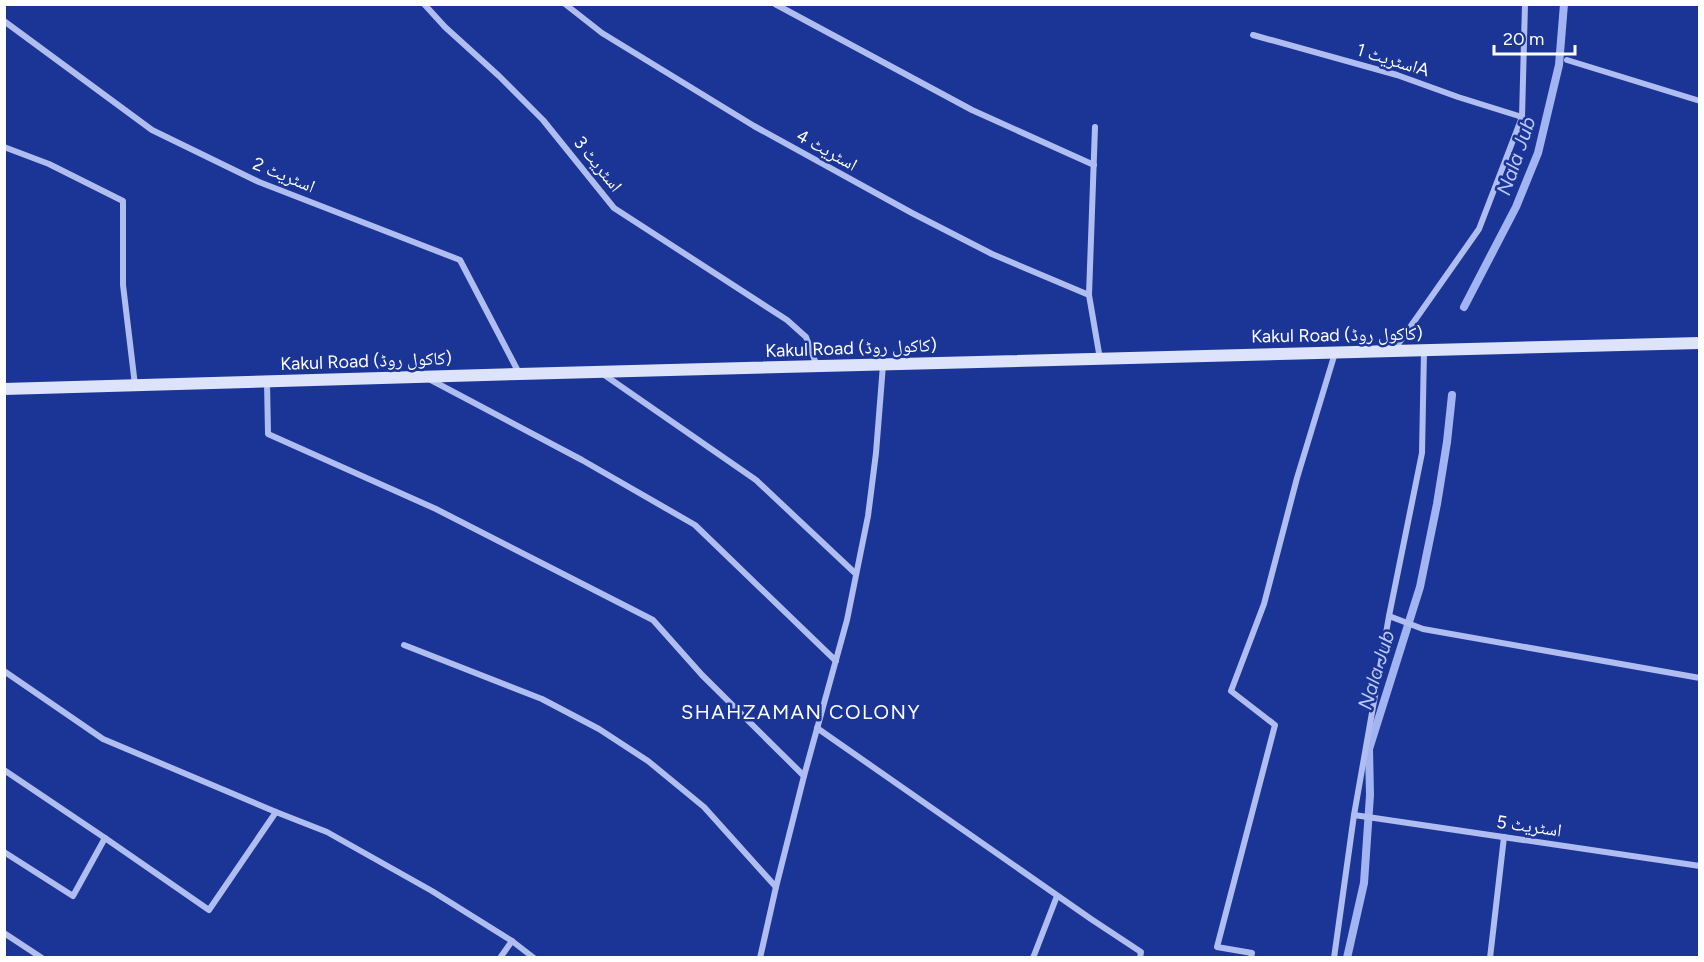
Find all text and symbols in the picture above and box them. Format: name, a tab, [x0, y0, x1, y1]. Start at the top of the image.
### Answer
scale bar	[1494, 18, 1575, 56]
text: 20 m	[1503, 28, 1544, 50]
street label: اسٹریٹ 1A	[1354, 39, 1432, 81]
water label: Nala Jub	[1491, 113, 1541, 198]
street label: اسٹریٹ 4	[793, 124, 861, 176]
street label: اسٹریٹ 3	[569, 132, 627, 196]
street label: اسٹریٹ 2	[250, 153, 318, 197]
street label: Kakul Road (کاکول روڈ)	[1251, 323, 1423, 347]
street label: Kakul Road (کاکول روڈ)	[765, 334, 937, 362]
street label: Kakul Road (کاکول روڈ)	[280, 347, 452, 375]
water label: Nala Jub	[1353, 627, 1399, 713]
district label: SHAHZAMAN COLONY	[681, 700, 921, 724]
street label: اسٹریٹ 5	[1495, 811, 1563, 841]

